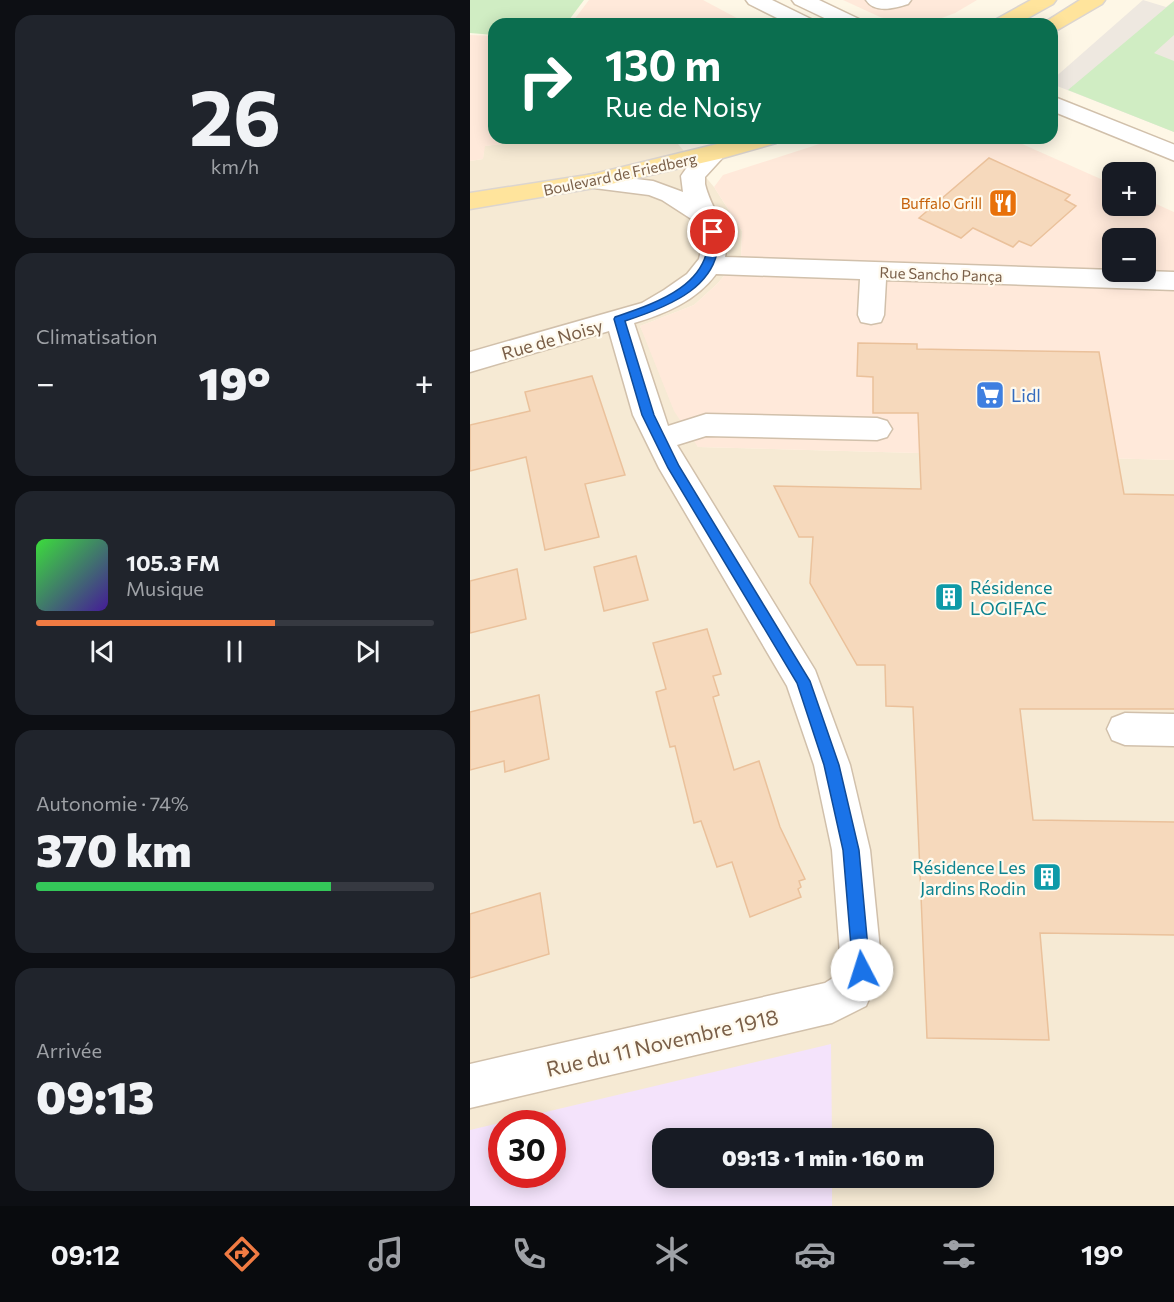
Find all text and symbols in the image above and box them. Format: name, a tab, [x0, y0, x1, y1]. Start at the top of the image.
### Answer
text: 130 m	[605, 38, 721, 90]
icon: right	[506, 42, 584, 120]
text: 26	[189, 67, 281, 162]
text: Rue de Noisy	[605, 90, 762, 123]
street label: Boulevard de Friedberg	[542, 149, 698, 199]
text: km/h	[211, 154, 259, 178]
map controls	[1102, 162, 1156, 282]
button: +	[1102, 162, 1156, 216]
restaurant icon: Buffalo Grill	[987, 187, 1019, 219]
place label: Buffalo Grill	[901, 194, 982, 212]
pin	[687, 206, 738, 257]
icon: arrive	[696, 215, 729, 248]
button: −	[1102, 228, 1156, 282]
street label: Rue Sancho Pança	[879, 263, 1003, 285]
street label: Rue de Noisy	[499, 314, 605, 364]
text: Climatisation	[36, 324, 157, 348]
text: 19°	[199, 354, 271, 409]
text: −	[36, 361, 55, 402]
text: +	[415, 361, 434, 402]
supermarket icon: Lidl	[974, 379, 1006, 411]
place label: Lidl	[1011, 384, 1041, 406]
text: 105.3 FM	[126, 549, 220, 576]
text: Musique	[126, 576, 204, 600]
place label: Résidence LOGIFAC	[970, 576, 1052, 619]
building icon: Résidence LOGIFAC	[933, 581, 965, 613]
icon: previous	[86, 635, 119, 668]
icon: pause	[218, 635, 251, 668]
icon: next	[351, 635, 384, 668]
text: Autonomie · 74%	[36, 791, 189, 815]
text: 370 km	[36, 821, 192, 876]
place label: Résidence Les Jardins Rodin	[912, 856, 1026, 899]
building icon: Résidence Les Jardins Rodin	[1031, 861, 1063, 893]
position arrow	[830, 938, 894, 1002]
street label: Rue du 11 Novembre 1918	[544, 1003, 780, 1081]
text: Arrivée	[36, 1038, 102, 1062]
text: 09:13	[36, 1068, 154, 1123]
speed limit sign: 30	[488, 1110, 566, 1188]
text: 09:13 · 1 min · 160 m	[722, 1144, 924, 1171]
icon: directions	[221, 1233, 263, 1275]
icon: music	[365, 1233, 407, 1275]
icon: phone	[508, 1233, 550, 1275]
icon: climate	[651, 1233, 693, 1275]
icon: car	[794, 1233, 836, 1275]
icon: filters	[938, 1233, 980, 1275]
text: 09:12	[51, 1238, 120, 1271]
text: 19°	[1081, 1238, 1123, 1271]

